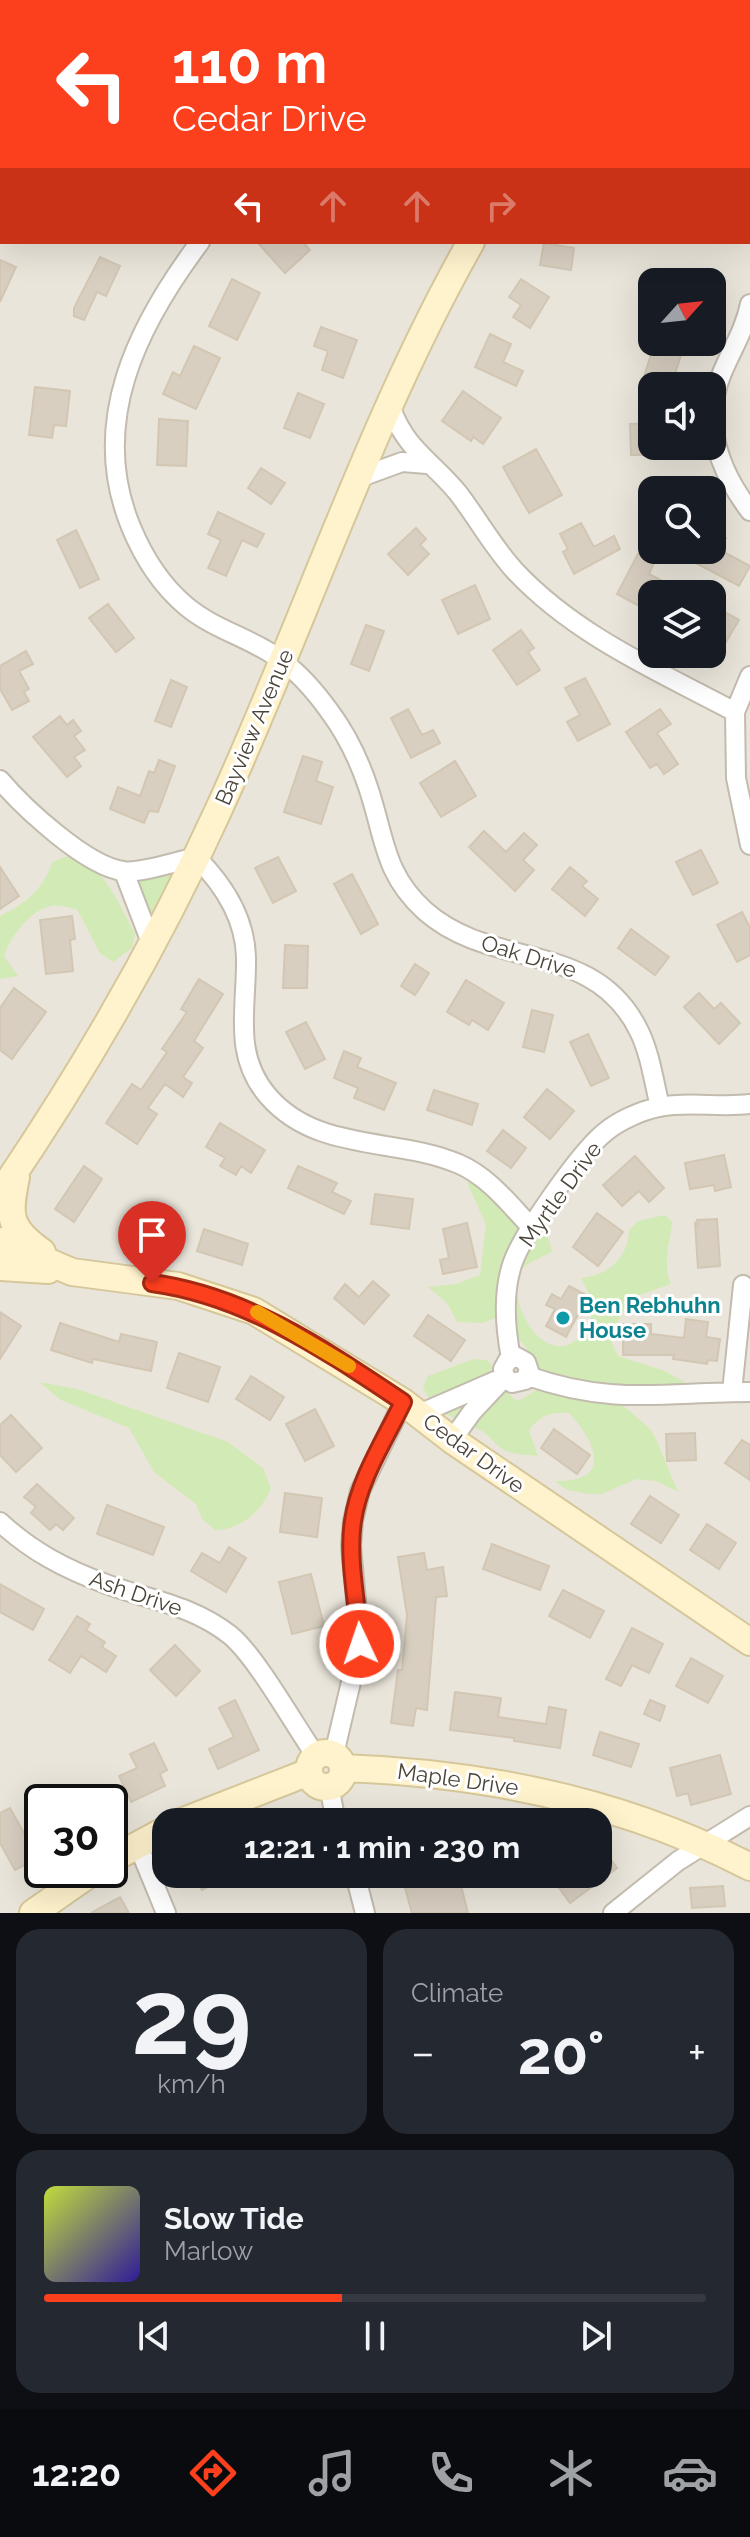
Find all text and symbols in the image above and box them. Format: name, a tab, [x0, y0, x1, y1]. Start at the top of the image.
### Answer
text: 110 m	[172, 30, 327, 96]
icon: left	[40, 32, 144, 136]
text: Cedar Drive	[172, 97, 367, 139]
icon: left	[227, 184, 271, 228]
icon: ahead	[311, 184, 355, 228]
icon: ahead	[395, 184, 439, 228]
icon: right	[479, 184, 523, 228]
north arrow	[638, 268, 726, 356]
map controls	[638, 268, 726, 668]
button: sound	[638, 372, 726, 460]
button: search	[638, 476, 726, 564]
button: layers	[638, 580, 726, 668]
street label: Bayview Avenue	[209, 645, 299, 809]
street label: Oak Drive	[478, 929, 580, 983]
street label: Myrtle Drive	[513, 1136, 607, 1252]
pin	[118, 1201, 186, 1283]
icon: arrive	[130, 1213, 174, 1257]
place label: Ben Rebhuhn House	[579, 1292, 721, 1343]
marker: Ben Rebhuhn House	[554, 1309, 572, 1327]
street label: Cedar Drive	[418, 1408, 530, 1499]
street label: Ash Drive	[86, 1565, 186, 1621]
position arrow	[318, 1602, 402, 1686]
street label: Maple Drive	[396, 1758, 520, 1800]
speed limit sign: 30	[24, 1784, 128, 1888]
text: 12:21 · 1 min · 230 m	[244, 1830, 520, 1865]
text: 29	[132, 1956, 251, 2078]
text: Climate	[411, 1978, 503, 2008]
text: 20°	[518, 2018, 605, 2088]
text: −	[411, 2027, 435, 2078]
text: +	[688, 2027, 706, 2078]
text: km/h	[157, 2069, 226, 2099]
text: Slow Tide	[164, 2201, 304, 2236]
text: Marlow	[164, 2236, 253, 2266]
icon: previous	[132, 2314, 176, 2358]
icon: pause	[353, 2314, 397, 2358]
icon: next	[574, 2314, 618, 2358]
icon: directions	[185, 2445, 241, 2501]
icon: music	[304, 2445, 360, 2501]
icon: phone	[423, 2445, 479, 2501]
icon: climate	[543, 2445, 599, 2501]
icon: car	[662, 2445, 718, 2501]
text: 12:20	[32, 2452, 121, 2494]

